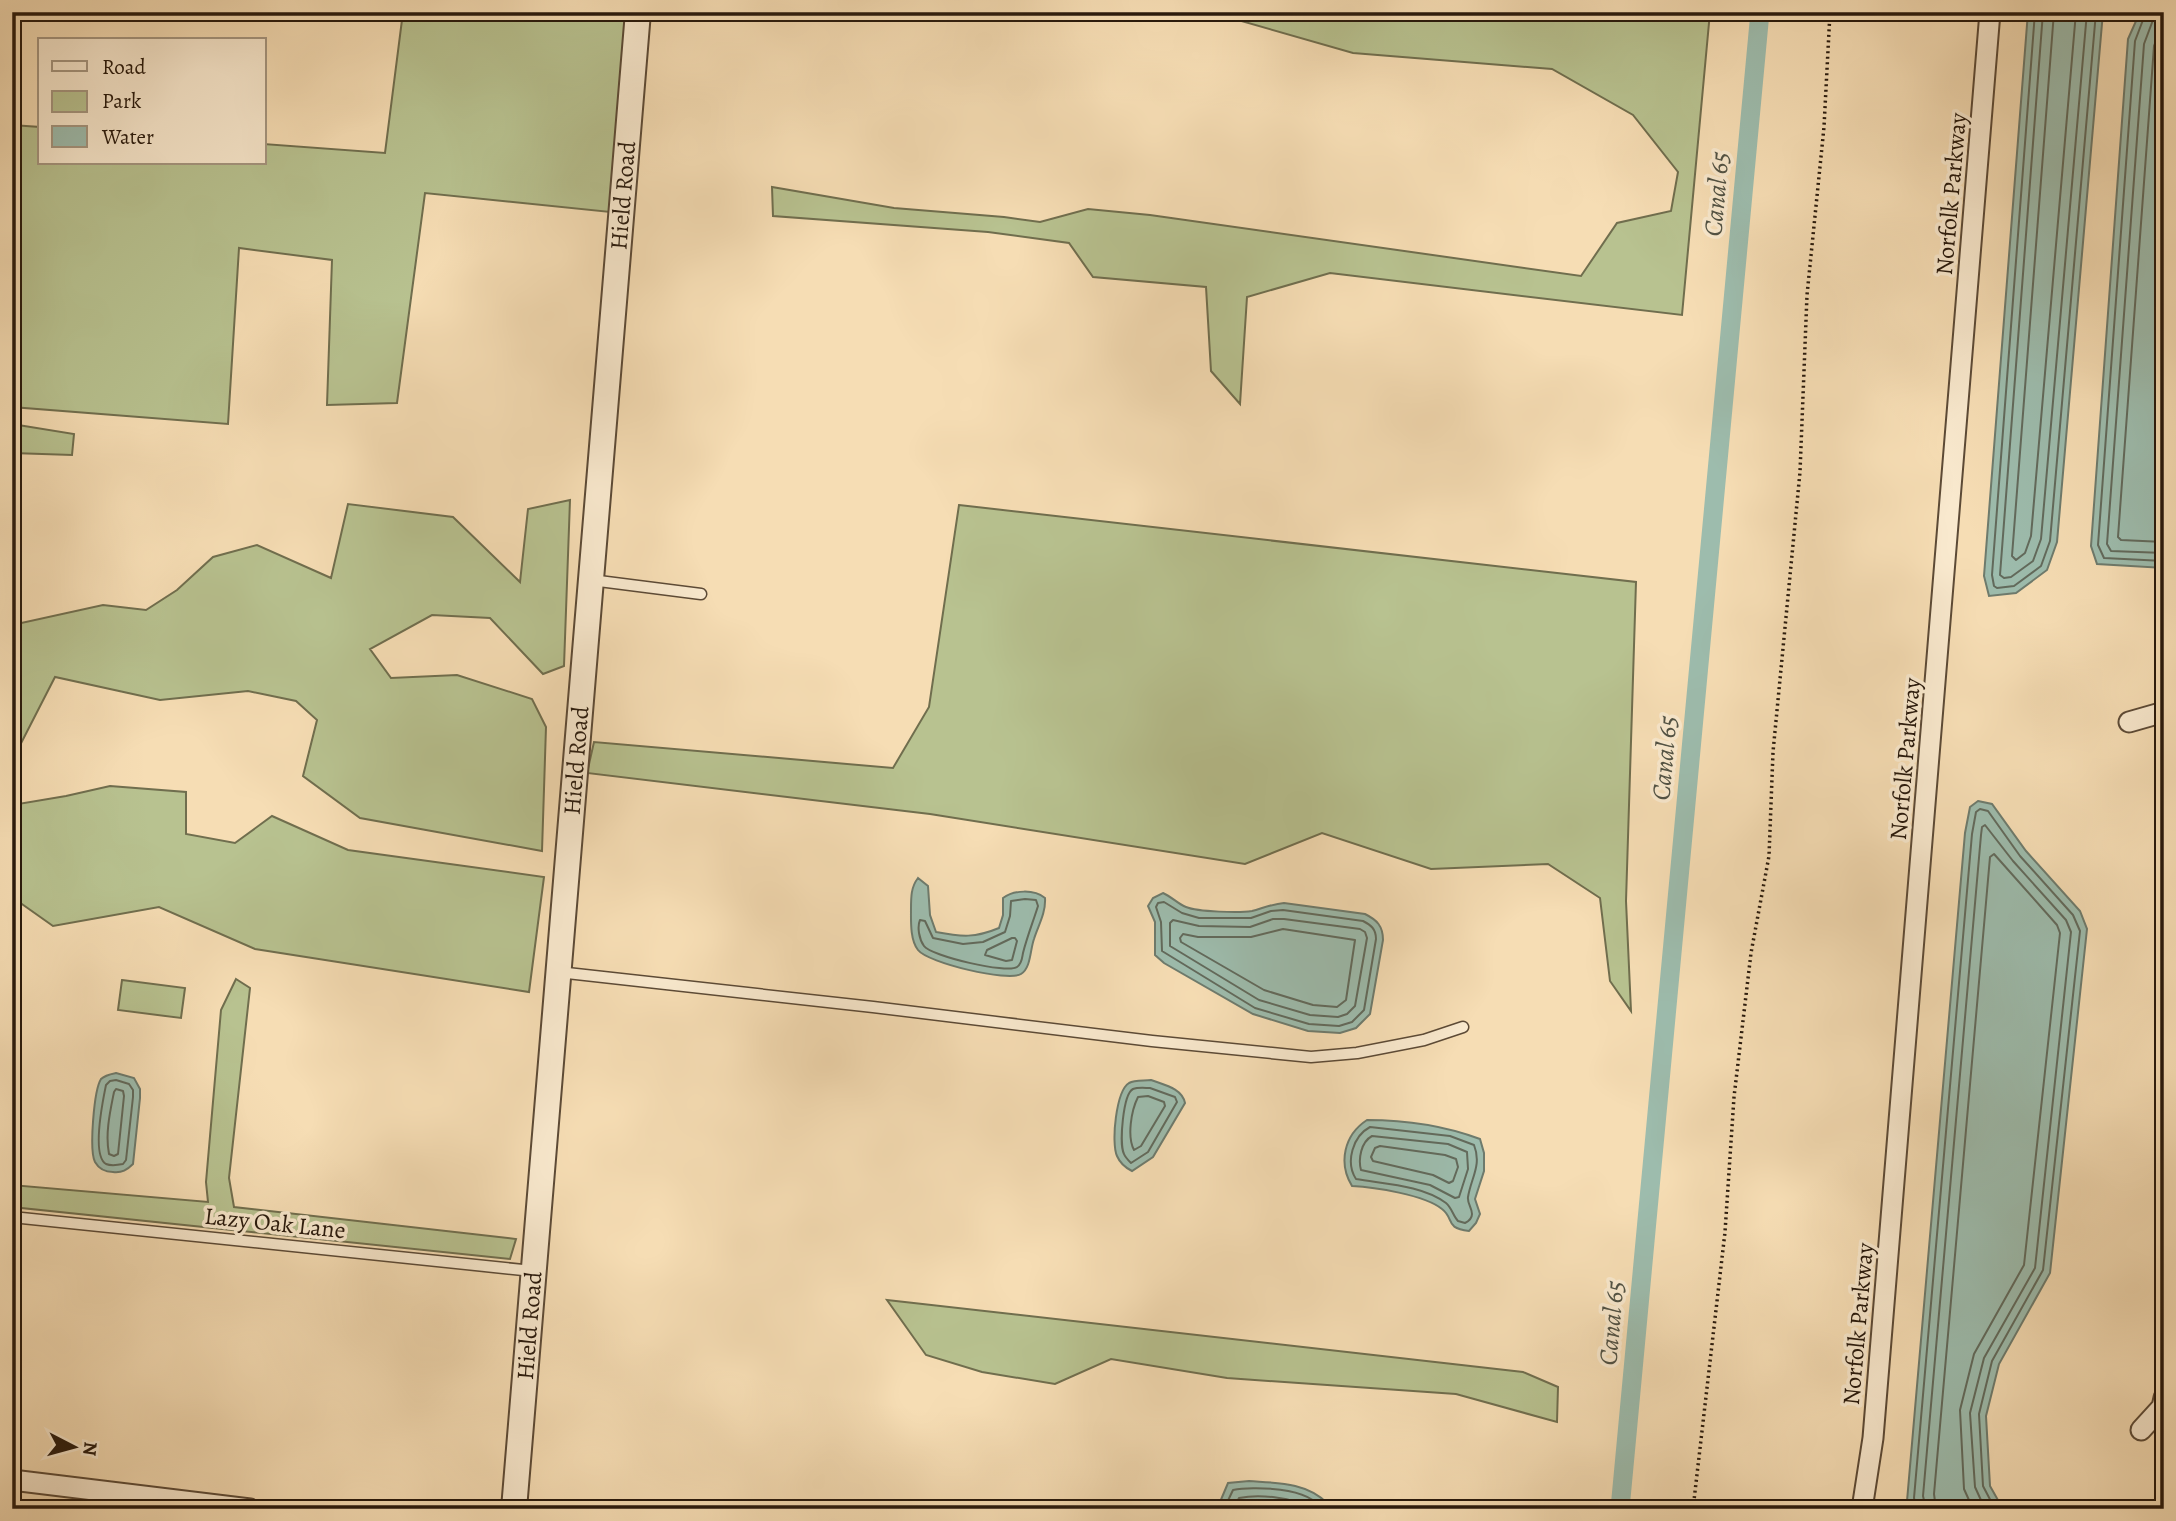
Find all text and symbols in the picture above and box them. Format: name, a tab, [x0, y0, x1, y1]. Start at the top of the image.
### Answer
legend	[38, 38, 266, 164]
text: Road	[102, 53, 146, 81]
text: Park	[102, 87, 142, 115]
street label: Norfolk Parkway	[1928, 111, 1974, 277]
text: Water	[101, 123, 154, 151]
street label: Hield Road	[602, 140, 643, 251]
water label: Canal 65	[1695, 150, 1738, 238]
street label: Norfolk Parkway	[1882, 676, 1928, 842]
street label: Hield Road	[556, 705, 596, 816]
water label: Canal 65	[1643, 714, 1686, 802]
street label: Lazy Oak Lane	[203, 1200, 347, 1246]
street label: Norfolk Parkway	[1835, 1241, 1881, 1407]
street label: Hield Road	[509, 1270, 550, 1381]
water label: Canal 65	[1590, 1279, 1633, 1367]
north arrow	[38, 1412, 108, 1482]
text: N	[76, 1440, 104, 1457]

